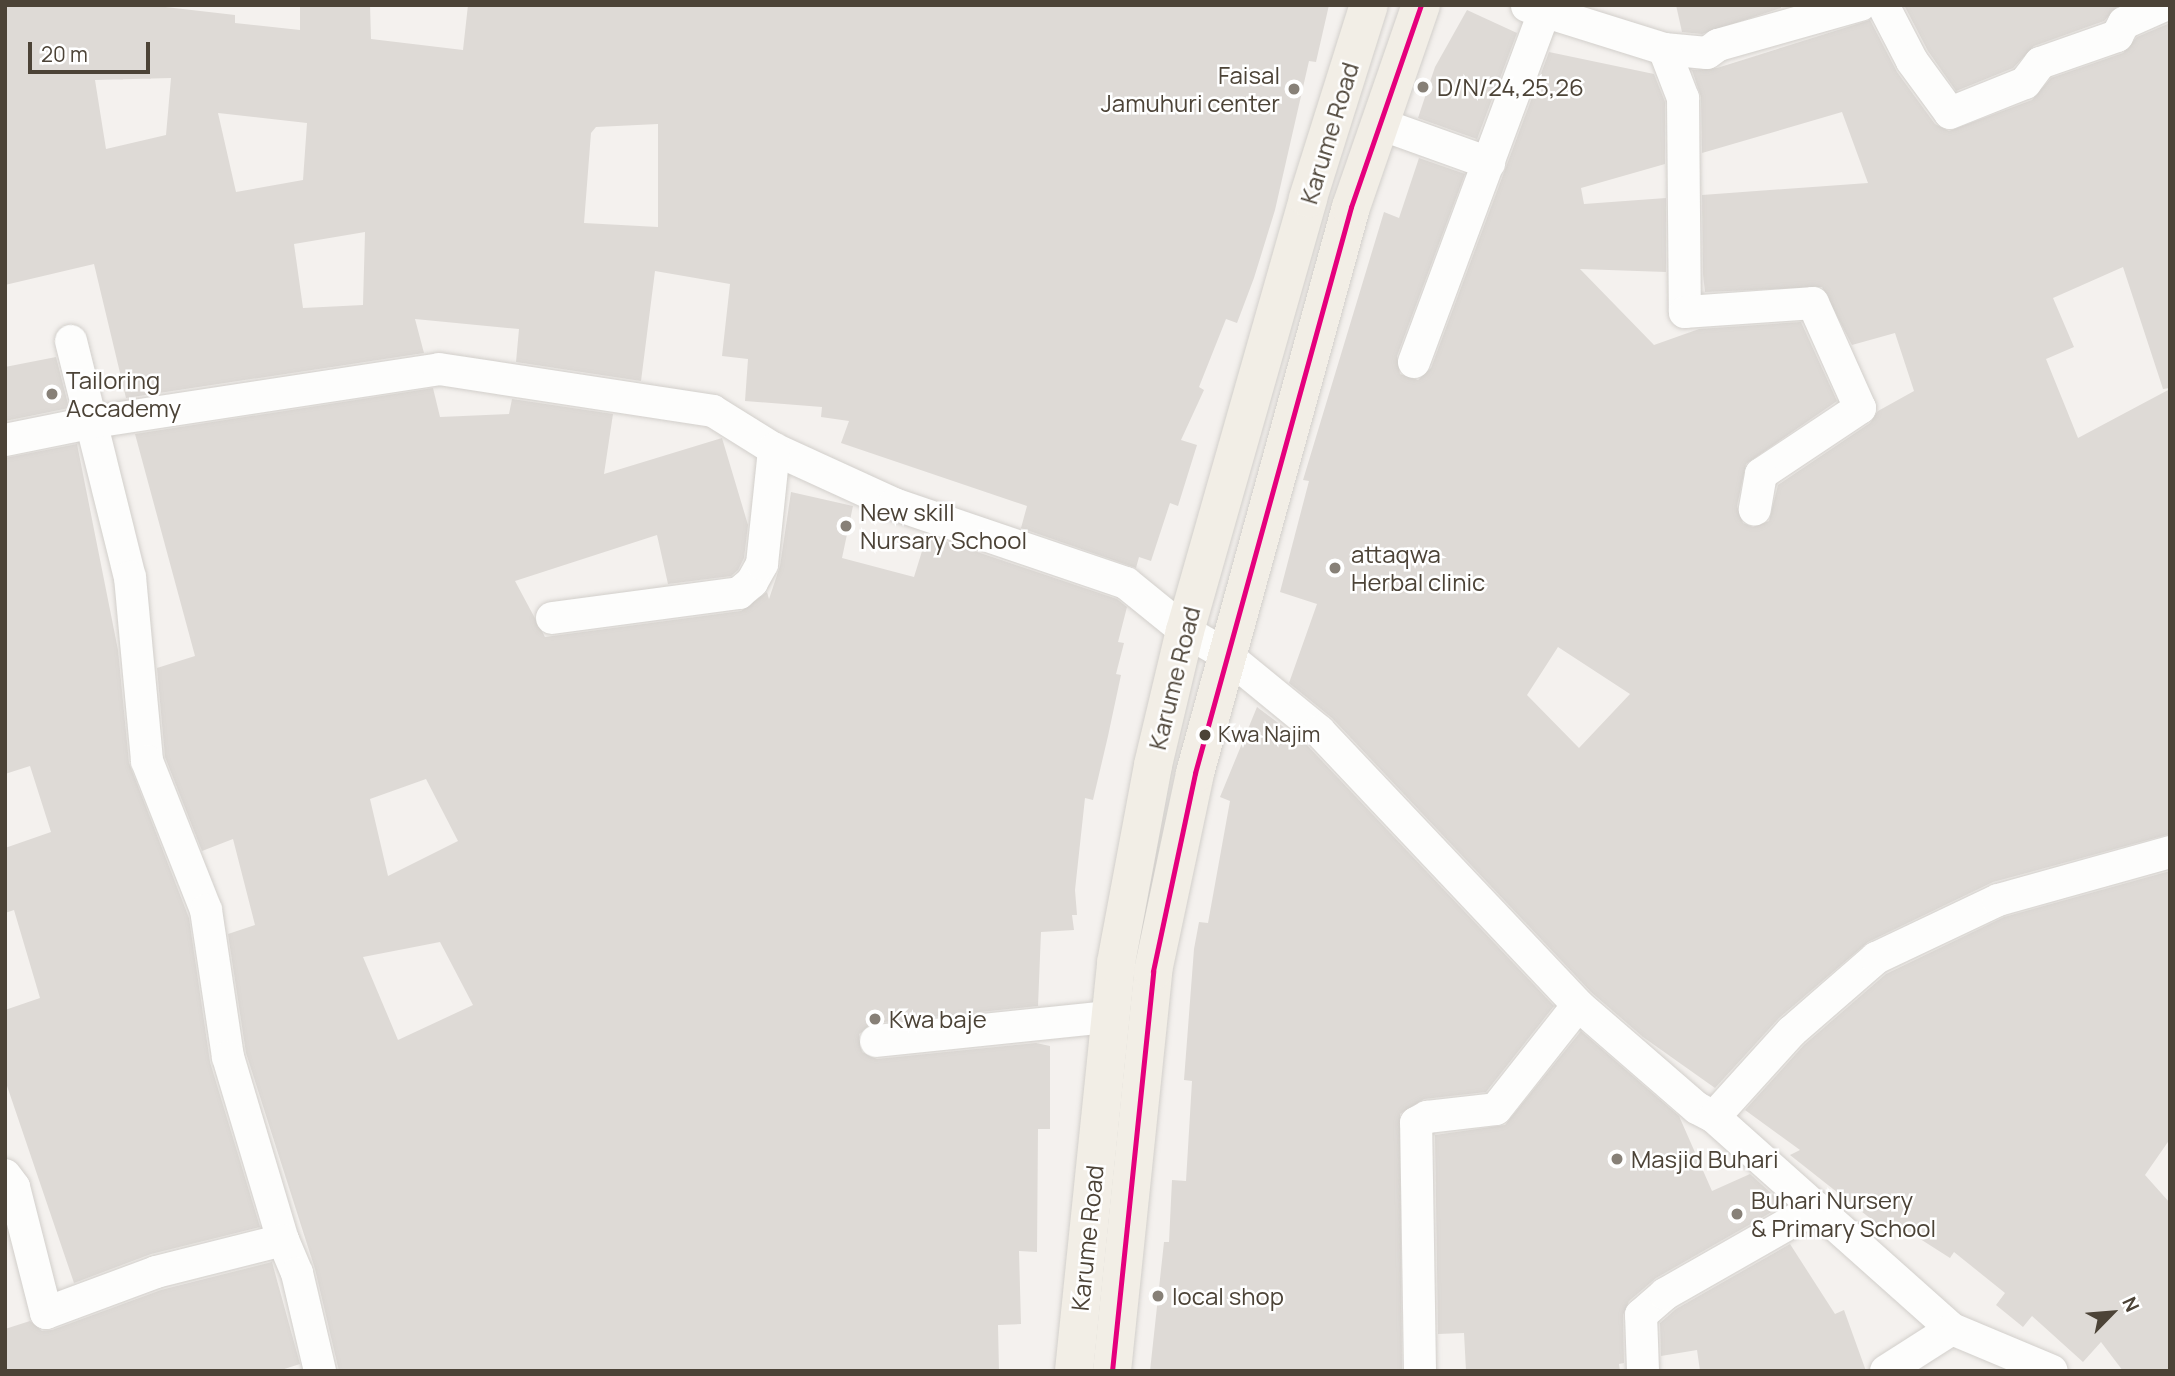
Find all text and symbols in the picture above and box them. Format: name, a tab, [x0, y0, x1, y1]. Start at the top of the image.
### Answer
scale bar	[32, 28, 154, 72]
text: 20 m	[41, 40, 88, 68]
street label: Karume Road	[1294, 59, 1364, 207]
place label: Faisal Jamuhuri center	[1101, 61, 1280, 117]
place label: D/N/24,25,26	[1437, 73, 1584, 101]
marker: D/N/24,25,26	[1415, 79, 1431, 95]
marker: Faisal Jamuhuri center	[1286, 81, 1302, 97]
place label: Tailoring Accademy	[66, 366, 181, 422]
marker: Tailoring Accademy	[44, 386, 60, 402]
place label: New skill Nursary School	[860, 498, 1027, 554]
marker: New skill Nursary School	[838, 518, 854, 534]
place label: attaqwa Herbal clinic	[1351, 540, 1485, 596]
marker: attaqwa Herbal clinic	[1325, 558, 1345, 578]
street label: Karume Road	[1142, 603, 1206, 753]
place label: Kwa Najim	[1218, 722, 1320, 748]
marker: Kwa Najim	[1198, 728, 1212, 742]
place label: Kwa baje	[889, 1005, 987, 1033]
marker: Kwa baje	[867, 1011, 883, 1027]
place label: Masjid Buhari	[1631, 1145, 1779, 1173]
marker: Masjid Buhari	[1609, 1151, 1625, 1167]
street label: Karume Road	[1065, 1164, 1109, 1312]
place label: Buhari Nursery & Primary School	[1751, 1186, 1936, 1242]
marker: Buhari Nursery & Primary School	[1729, 1206, 1745, 1222]
north arrow	[2077, 1278, 2147, 1348]
place label: local shop	[1172, 1282, 1284, 1310]
marker: local shop	[1150, 1288, 1166, 1304]
text: N	[2116, 1292, 2146, 1316]

